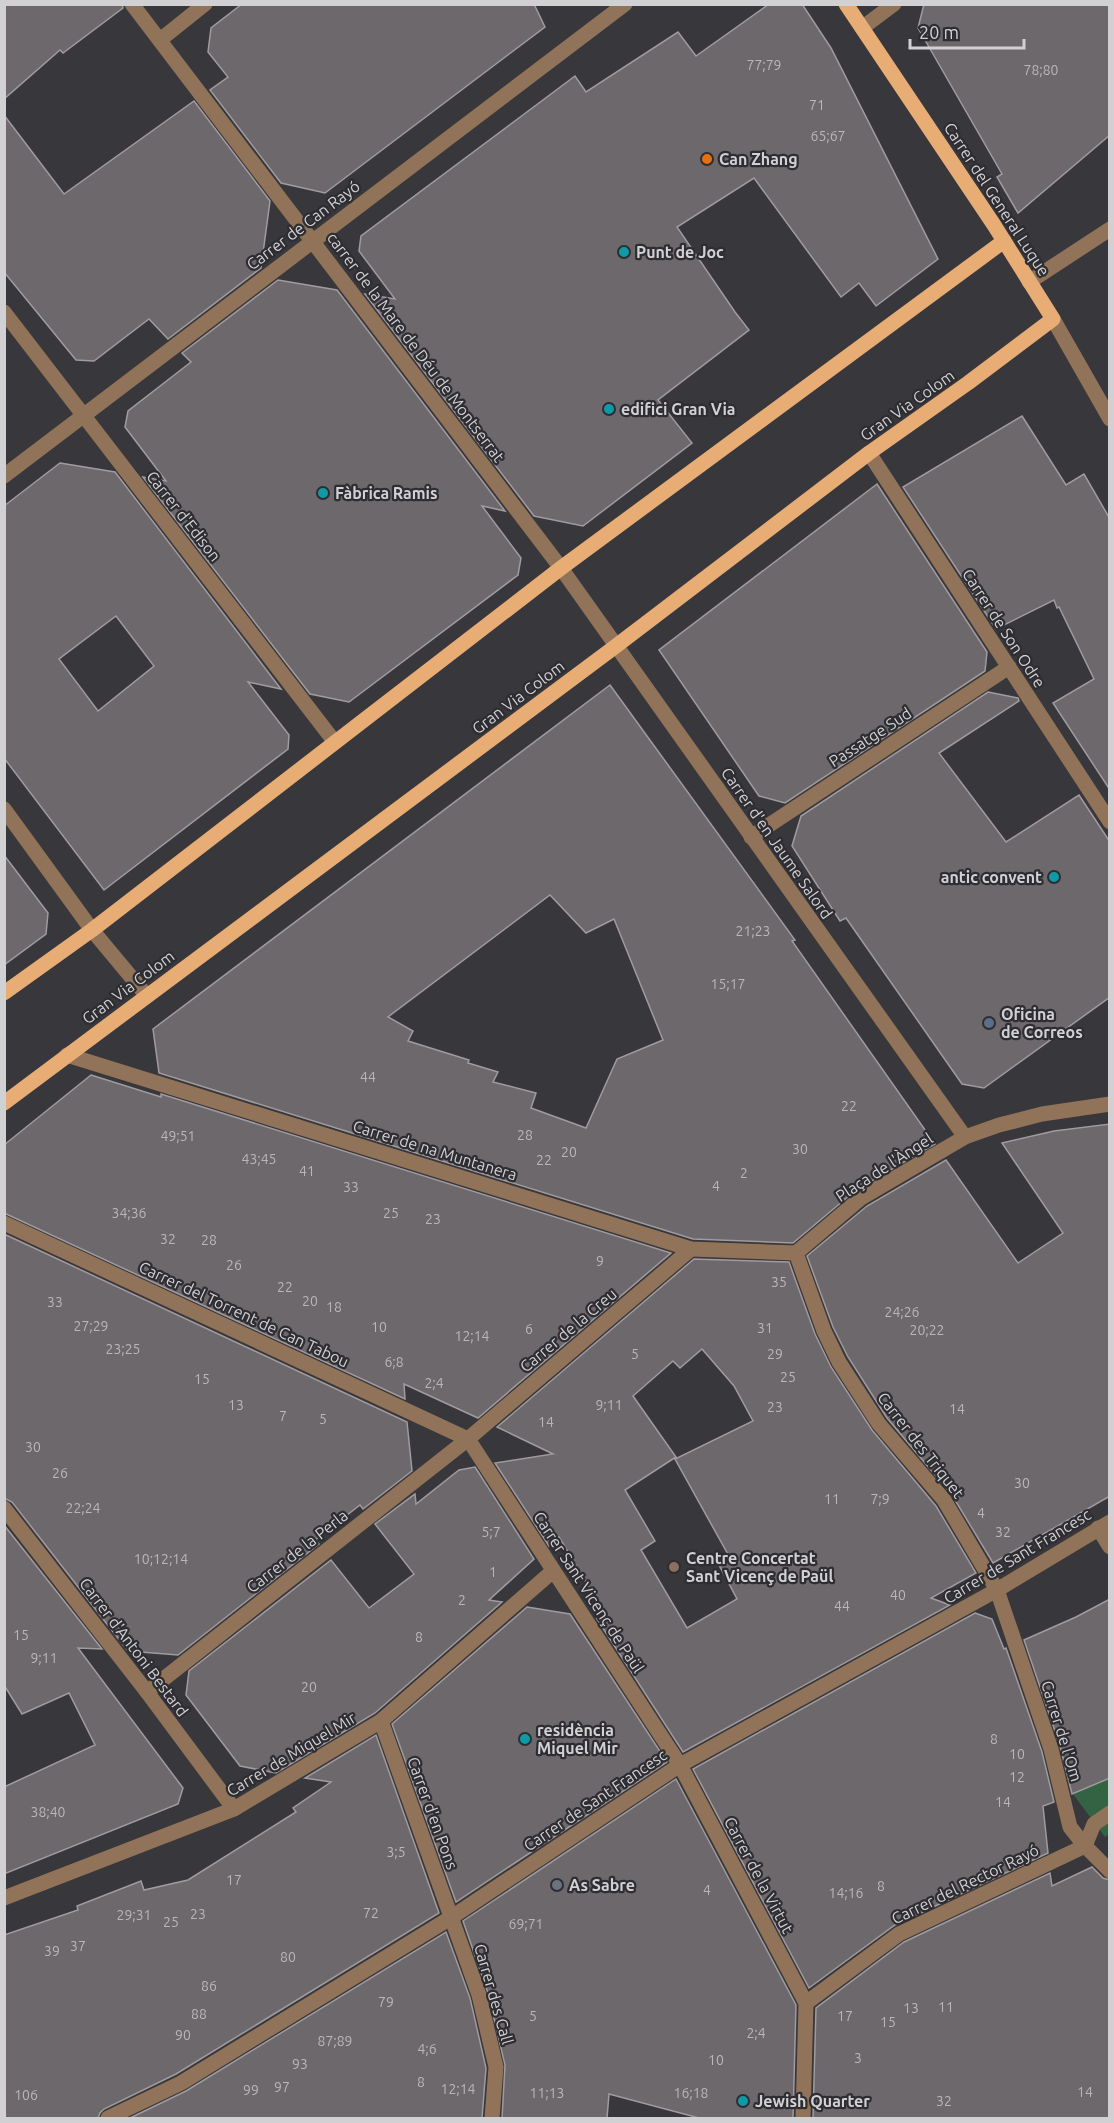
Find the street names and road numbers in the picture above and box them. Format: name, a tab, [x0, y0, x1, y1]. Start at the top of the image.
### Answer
street label: Carrer del General Luque	[941, 119, 1053, 279]
street label: Carrer de Can Rayó	[243, 177, 363, 273]
street label: carrer de la Mare de Déu de Montserrat	[324, 229, 509, 466]
street label: Gran Via Colom	[857, 366, 957, 444]
street label: Carrer d'Edison	[143, 467, 225, 565]
street label: Carrer de Son Odre	[959, 565, 1049, 691]
street label: Gran Via Colom	[468, 657, 568, 737]
street label: Passatge Sud	[825, 704, 915, 770]
street label: Carrer d'en Jaume Salord	[718, 764, 836, 922]
street label: Gran Via Colom	[78, 947, 178, 1027]
street label: Carrer de na Muntanera	[351, 1116, 519, 1184]
street label: Plaça de l'Àngel	[831, 1127, 936, 1205]
street label: Carrer del Torrent de Can Tabou	[136, 1257, 352, 1371]
street label: Carrer de la Creu	[516, 1284, 620, 1376]
street label: Carrer des Triquet	[874, 1388, 968, 1502]
street label: Carrer de Sant Francesc	[940, 1505, 1094, 1607]
street label: Carrer de la Perla	[243, 1506, 351, 1596]
street label: Carrer Sant Vicenç de Paül	[530, 1508, 648, 1676]
street label: Carrer d'Antoni Bestard	[76, 1574, 192, 1720]
street label: Carrer de l'Om	[1038, 1678, 1086, 1784]
street label: Carrer de Miquel Mir	[223, 1708, 359, 1800]
street label: Carrer de Sant Francesc	[520, 1745, 670, 1855]
street label: Carrer d'en Pons	[404, 1754, 462, 1872]
street label: Carrer de la Virtut	[721, 1814, 798, 1937]
street label: Carrer del Rector Rayó	[888, 1841, 1042, 1927]
street label: Carrer des Call	[471, 1942, 517, 2046]

